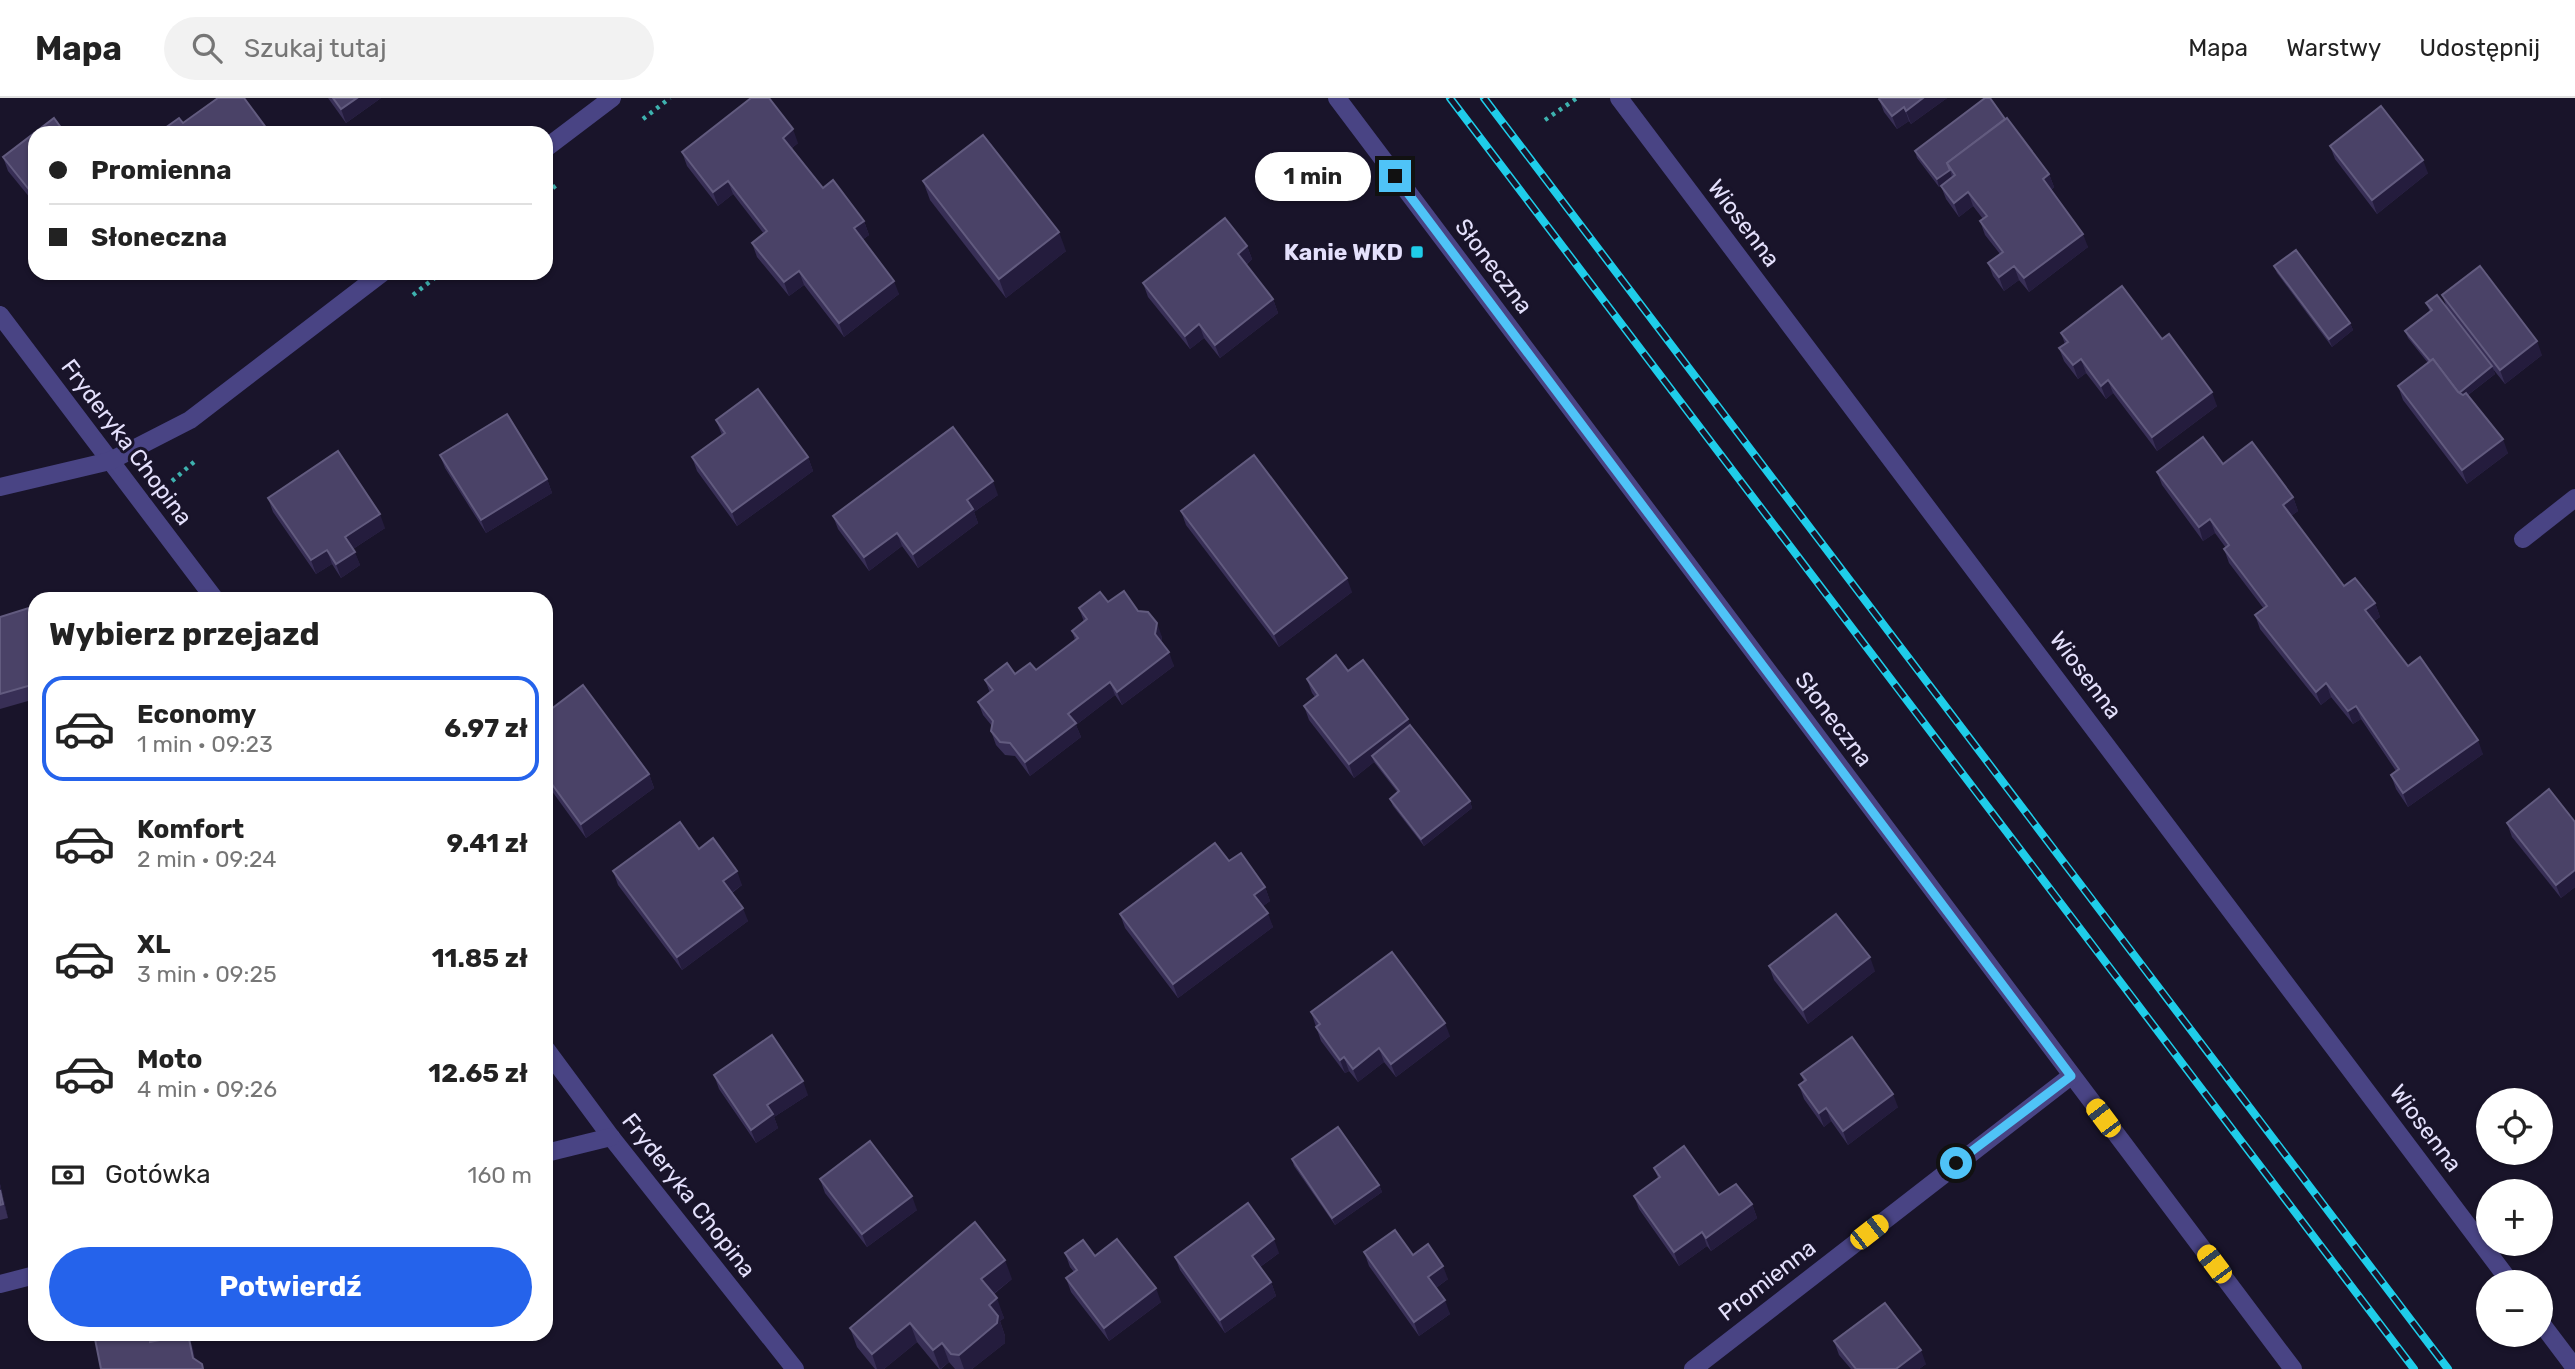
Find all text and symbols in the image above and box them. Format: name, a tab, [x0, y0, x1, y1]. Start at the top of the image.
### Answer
search box	[164, 17, 654, 80]
text: Mapa	[35, 29, 122, 68]
icon: search	[188, 29, 226, 67]
text: Szukaj tutaj	[244, 33, 387, 64]
text: Mapa	[2188, 34, 2248, 62]
text: Warstwy	[2286, 34, 2381, 62]
text: Udostępnij	[2419, 34, 2540, 62]
callout: 1 min	[1255, 152, 1370, 200]
text: Promienna	[91, 155, 232, 186]
route end	[1379, 160, 1411, 192]
text: 1 min	[1284, 162, 1342, 190]
street label: Wiosenna	[1702, 174, 1786, 272]
street label: Słoneczna	[1449, 213, 1539, 319]
text: Słoneczna	[91, 222, 227, 253]
place label: Kanie WKD	[1284, 238, 1403, 266]
marker: Kanie WKD	[1409, 244, 1425, 260]
street label: Fryderyka Chopina	[55, 353, 199, 531]
text: Wybierz przejazd	[49, 615, 320, 653]
street label: Wiosenna	[2044, 626, 2128, 724]
street label: Słoneczna	[1789, 666, 1879, 772]
icon: car	[53, 697, 116, 760]
text: Economy	[137, 699, 256, 730]
text: 6.97 zł	[444, 713, 528, 744]
text: 1 min · 09:23	[137, 730, 273, 758]
icon: car	[53, 812, 116, 875]
text: Komfort	[137, 814, 244, 845]
text: 9.41 zł	[447, 828, 528, 859]
text: 2 min · 09:24	[137, 845, 277, 873]
icon: car	[53, 927, 116, 990]
text: XL	[137, 929, 170, 960]
text: 11.85 zł	[432, 943, 528, 974]
text: 3 min · 09:25	[137, 960, 277, 988]
icon: car	[53, 1042, 116, 1105]
text: Moto	[137, 1044, 202, 1075]
text: 12.65 zł	[428, 1058, 528, 1089]
text: 4 min · 09:26	[137, 1075, 277, 1103]
street label: Wiosenna	[2384, 1079, 2468, 1177]
map controls	[2476, 1088, 2553, 1347]
button: locate	[2476, 1088, 2553, 1165]
car	[2082, 1095, 2125, 1141]
street label: Fryderyka Chopina	[616, 1107, 762, 1283]
route start	[1940, 1147, 1972, 1179]
icon: cash	[49, 1156, 87, 1194]
text: Gotówka	[105, 1159, 211, 1190]
text: 160 m	[468, 1161, 532, 1189]
button: +	[2476, 1179, 2553, 1256]
car	[1846, 1211, 1893, 1253]
street label: Promienna	[1713, 1233, 1821, 1327]
car	[2193, 1241, 2236, 1287]
button: Potwierdź	[49, 1247, 532, 1327]
button: −	[2476, 1270, 2553, 1347]

